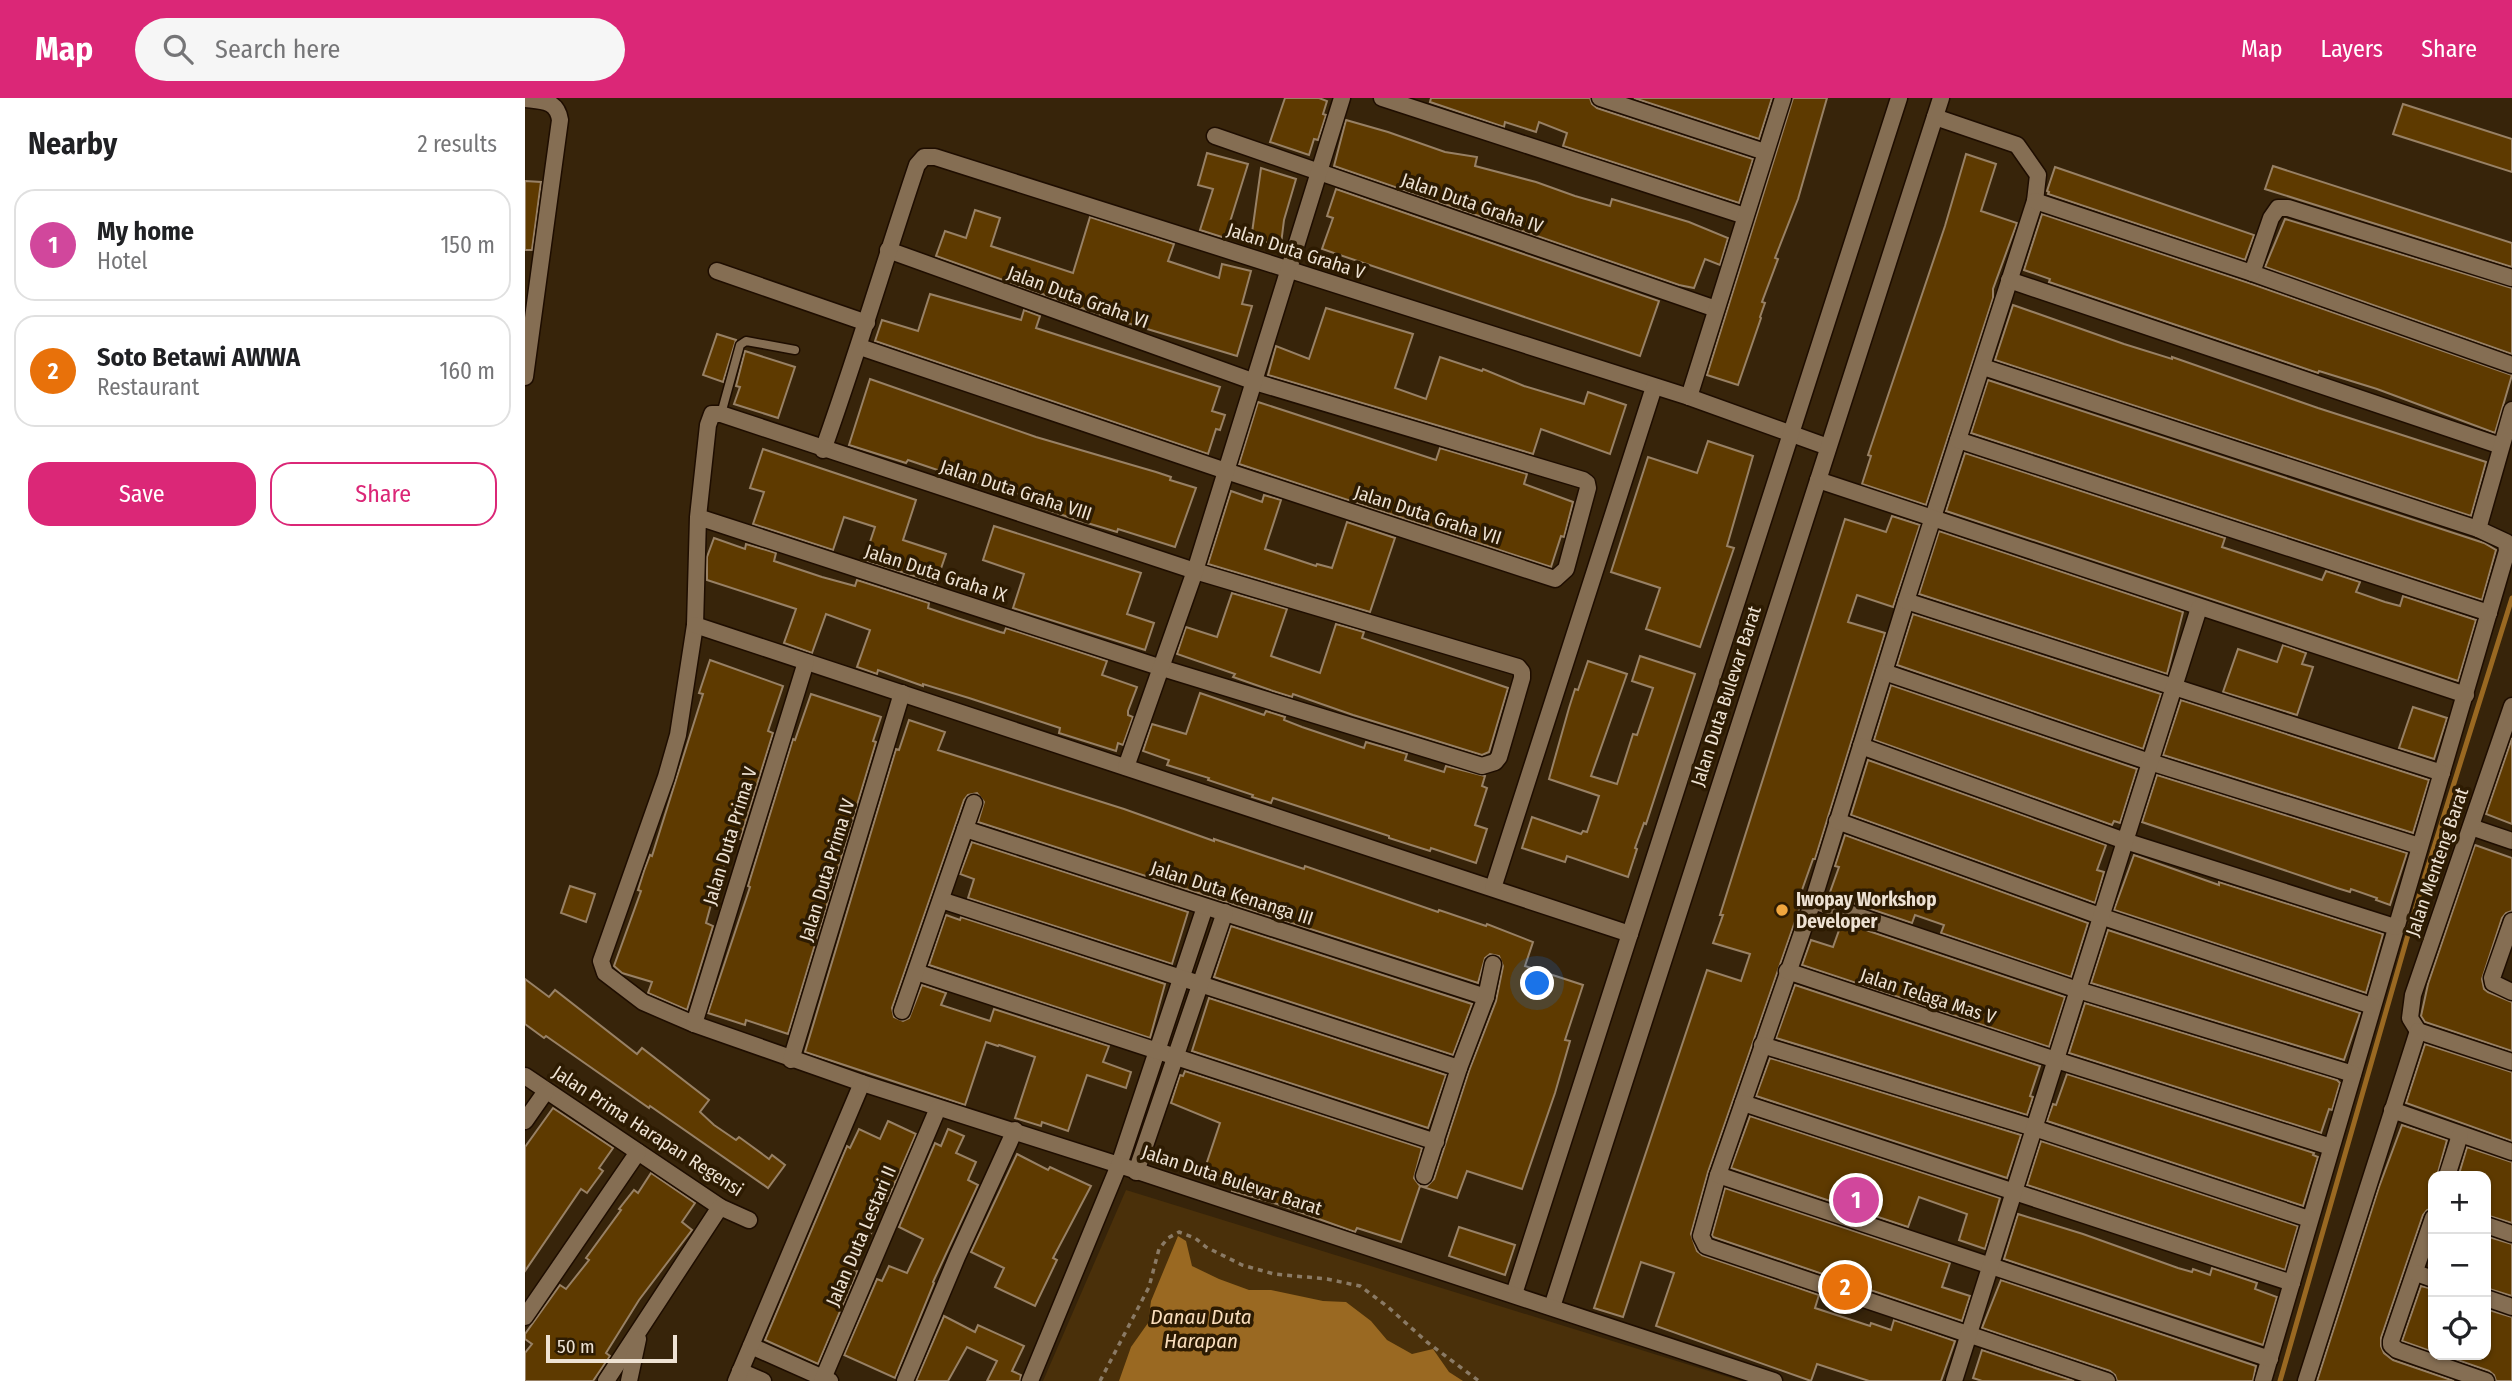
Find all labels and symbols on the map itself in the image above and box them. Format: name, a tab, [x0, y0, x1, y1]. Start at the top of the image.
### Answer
street label: Jalan Duta Graha IV	[1398, 168, 1546, 238]
street label: Jalan Duta Graha V	[1224, 218, 1368, 284]
street label: Jalan Duta Graha VI	[1004, 261, 1152, 333]
street label: Jalan Duta Graha VIII	[937, 455, 1095, 525]
street label: Jalan Duta Graha VII	[1351, 480, 1505, 550]
street label: Jalan Duta Graha IX	[862, 539, 1011, 607]
street label: Jalan Duta Bulevar Barat	[1686, 602, 1766, 789]
street label: Jalan Duta Prima V	[698, 764, 762, 908]
street label: Jalan Menteng Barat	[2401, 784, 2474, 939]
street label: Jalan Duta Prima IV	[794, 796, 860, 944]
street label: Jalan Duta Kenanga III	[1148, 856, 1316, 930]
place label: Iwopay Workshop Developer	[1796, 888, 1937, 933]
marker: Iwopay Workshop Developer	[1774, 902, 1790, 918]
street label: Jalan Telaga Mas V	[1857, 963, 1999, 1029]
your location	[1520, 966, 1554, 1000]
street label: Jalan Prima Harapan Regensi	[548, 1061, 748, 1201]
street label: Jalan Duta Bulevar Barat	[1139, 1140, 1326, 1220]
street label: Jalan Duta Lestari II	[821, 1162, 901, 1310]
pin: 1	[1833, 1174, 1879, 1226]
pin: 2	[1822, 1261, 1868, 1313]
water label: Danau Duta Harapan	[1150, 1304, 1252, 1354]
scale bar	[546, 1332, 677, 1364]

